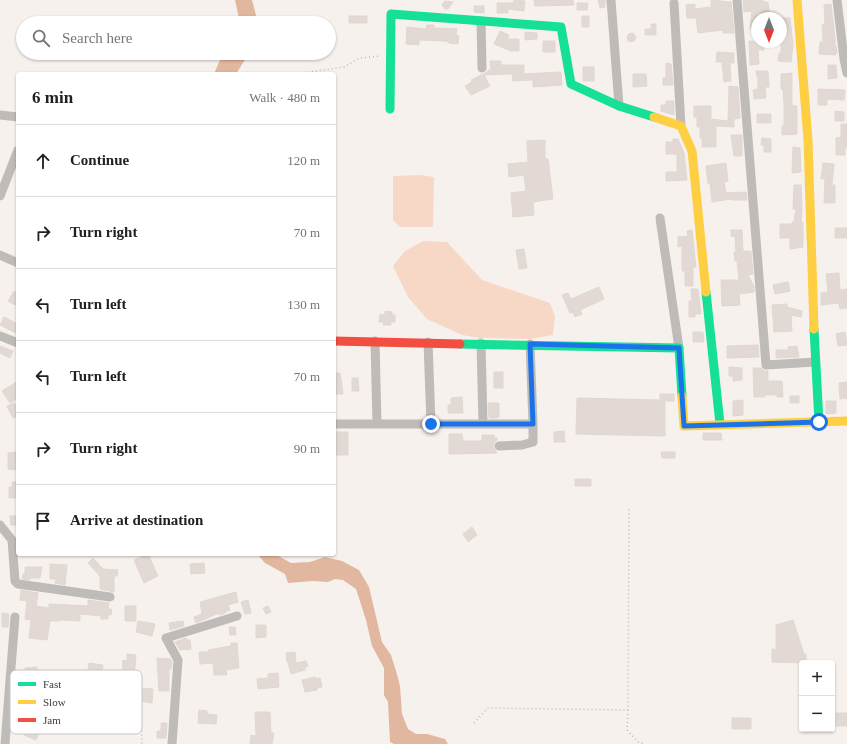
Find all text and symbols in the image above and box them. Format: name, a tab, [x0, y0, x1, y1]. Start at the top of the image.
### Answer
north arrow	[751, 12, 787, 48]
search box	[16, 16, 336, 60]
icon: search	[30, 27, 52, 49]
text: Search here	[62, 30, 132, 46]
text: 6 min	[32, 88, 73, 107]
text: Walk · 480 m	[249, 90, 320, 105]
icon: ahead	[32, 150, 54, 172]
text: Continue	[70, 152, 129, 168]
text: 120 m	[287, 153, 320, 168]
icon: right	[32, 222, 54, 244]
text: Turn right	[70, 224, 137, 240]
text: 70 m	[294, 225, 320, 240]
icon: left	[32, 294, 54, 316]
text: Turn left	[70, 296, 127, 312]
text: 130 m	[287, 297, 320, 312]
icon: left	[32, 366, 54, 388]
text: Turn left	[70, 368, 127, 384]
text: 70 m	[294, 369, 320, 384]
route start	[810, 413, 828, 431]
route end	[422, 415, 440, 433]
icon: right	[32, 438, 54, 460]
text: Turn right	[70, 440, 137, 456]
text: 90 m	[294, 441, 320, 456]
icon: arrive	[32, 510, 54, 532]
text: Arrive at destination	[70, 512, 203, 528]
map controls	[799, 660, 835, 732]
button: +	[799, 660, 835, 696]
legend	[10, 670, 142, 734]
text: Fast	[43, 678, 61, 690]
text: Slow	[43, 696, 66, 708]
button: −	[799, 696, 835, 732]
text: Jam	[43, 714, 61, 726]

